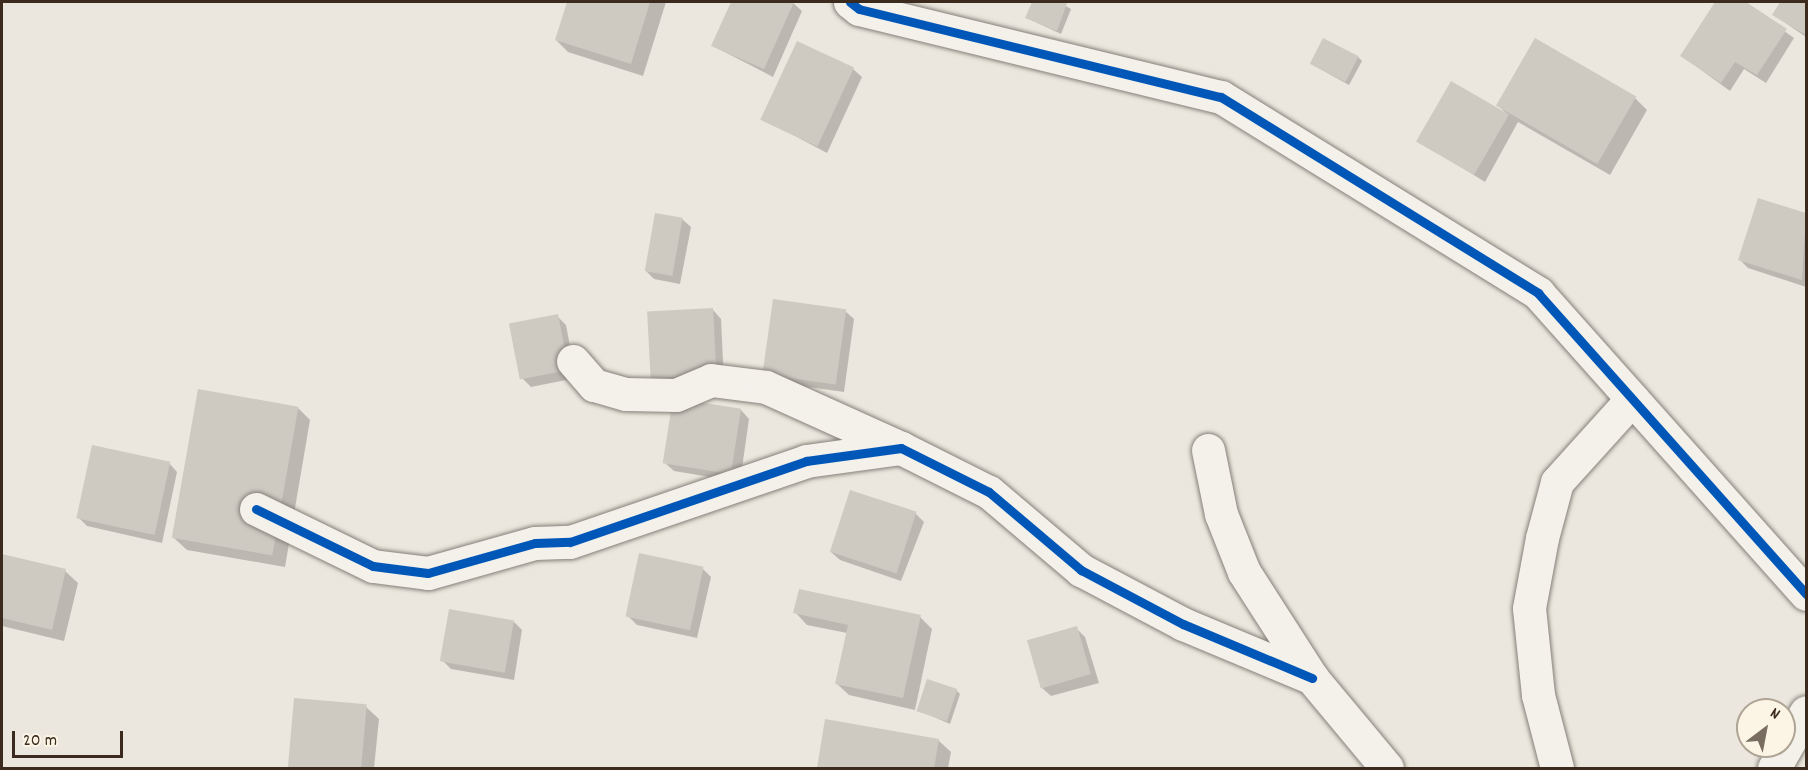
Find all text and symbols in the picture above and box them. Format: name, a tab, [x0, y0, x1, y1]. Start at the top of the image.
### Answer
north arrow	[1736, 698, 1796, 758]
text: N	[1765, 702, 1784, 726]
scale bar	[15, 719, 126, 757]
text: 20 m	[23, 729, 57, 754]

